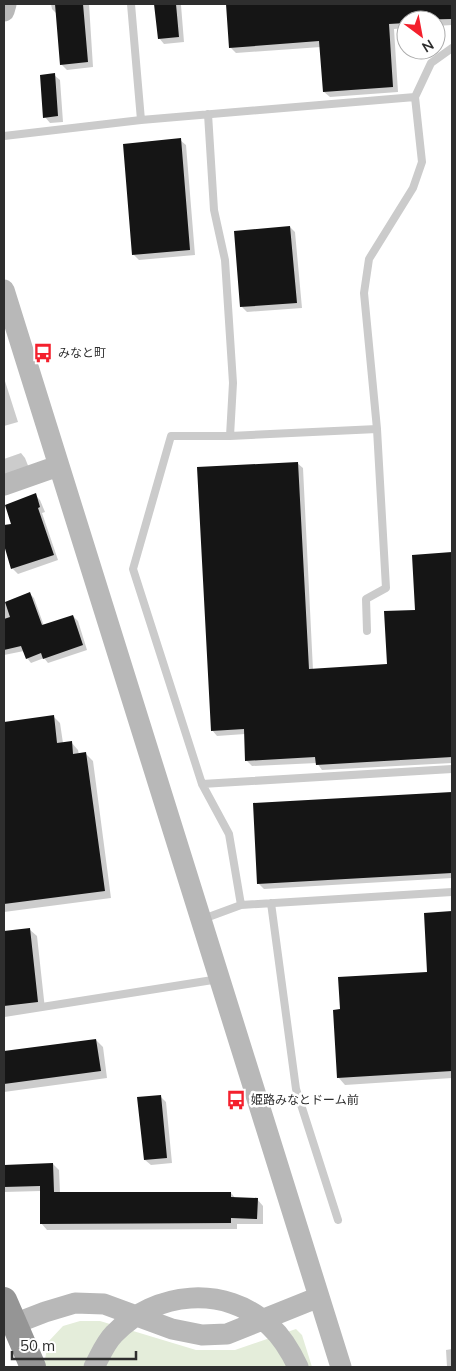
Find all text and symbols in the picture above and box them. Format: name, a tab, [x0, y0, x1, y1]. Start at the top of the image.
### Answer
north arrow	[396, 10, 446, 60]
text: N	[419, 36, 437, 56]
bus stop icon: みなと町	[32, 342, 54, 364]
place label: みなと町	[58, 345, 106, 360]
bus stop icon: 姫路みなとドーム前	[225, 1089, 247, 1111]
place label: 姫路みなとドーム前	[251, 1092, 359, 1107]
scale bar	[12, 1328, 136, 1360]
text: 50 m	[20, 1336, 55, 1355]

